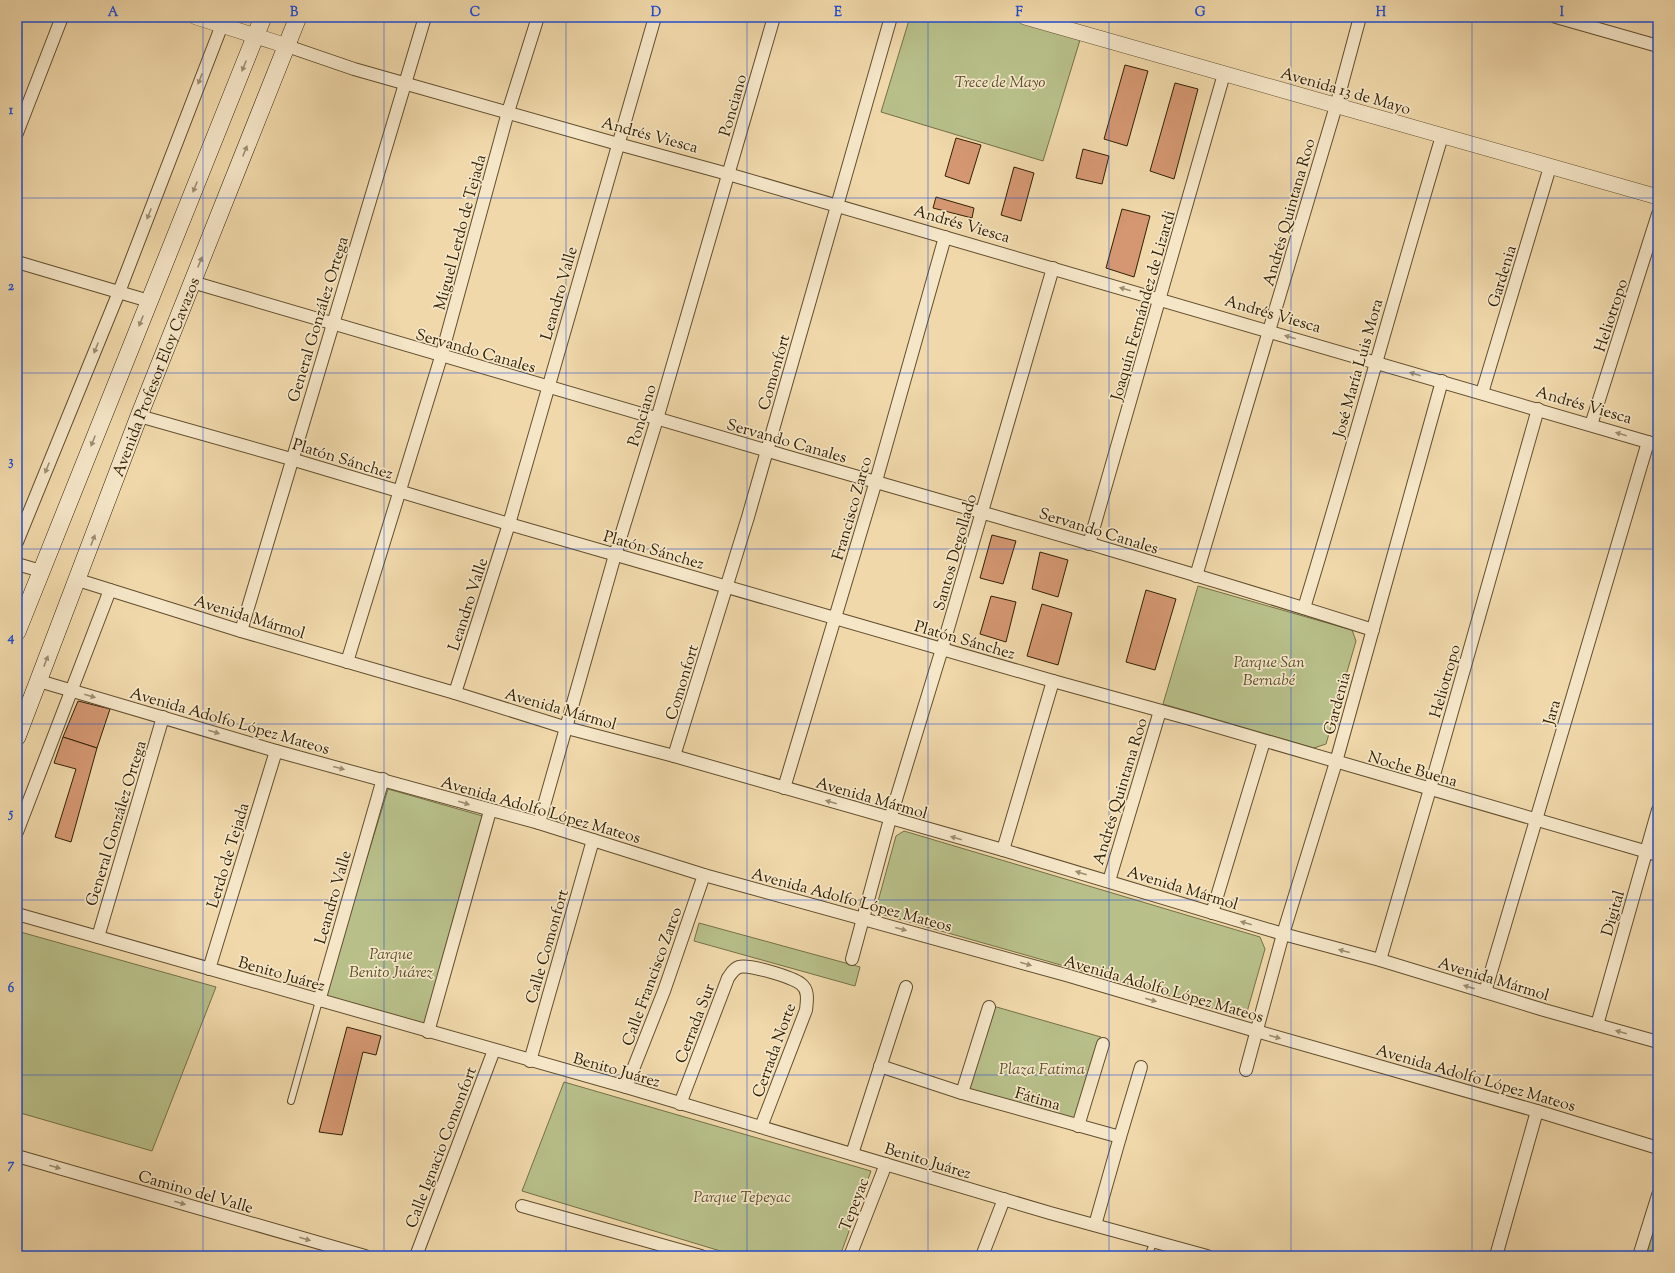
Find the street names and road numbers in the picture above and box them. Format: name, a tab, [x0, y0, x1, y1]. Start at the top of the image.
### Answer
street label: Avenida 13 de Mayo	[1277, 63, 1413, 122]
street label: Ponciano	[715, 72, 754, 139]
street label: Andrés Viesca	[599, 112, 701, 161]
street label: Andrés Quintana Roo	[1258, 136, 1323, 289]
street label: Miguel Lerdo de Tejada	[430, 152, 493, 313]
street label: Andrés Viesca	[911, 201, 1013, 250]
street label: Joaquín Fernández de Lizardi	[1106, 208, 1183, 404]
street label: General González Ortega	[283, 233, 356, 405]
street label: Gardenia	[1483, 242, 1524, 311]
street label: Leandro Valle	[536, 244, 585, 343]
street label: Avenida Profesor Eloy Cavazos	[108, 274, 207, 480]
street label: Heliotropo	[1590, 276, 1635, 355]
street label: Andrés Viesca	[1222, 291, 1324, 340]
street label: José María Luis Mora	[1328, 296, 1390, 442]
street label: Servando Canales	[413, 324, 538, 381]
street label: Comonfort	[754, 332, 797, 413]
street label: Ponciano	[623, 382, 664, 450]
street label: Andrés Viesca	[1533, 382, 1635, 431]
street label: Servando Canales	[724, 414, 849, 471]
street label: Platón Sánchez	[289, 434, 395, 487]
street label: Francisco Zarco	[828, 454, 879, 563]
street label: Santos Degollado	[929, 491, 984, 614]
street label: Servando Canales	[1036, 503, 1161, 562]
street label: Platón Sánchez	[600, 526, 706, 577]
street label: Leandro Valle	[444, 555, 495, 654]
street label: Avenida Mármol	[191, 591, 308, 646]
street label: Platón Sánchez	[911, 616, 1017, 667]
street label: Comonfort	[661, 642, 706, 723]
street label: Heliotropo	[1425, 642, 1468, 721]
street label: Gardenia	[1319, 669, 1358, 738]
street label: Avenida Adolfo López Mateos	[127, 683, 332, 762]
street label: Avenida Mármol	[502, 683, 619, 737]
street label: Jara	[1539, 697, 1568, 729]
street label: Andrés Quintana Roo	[1088, 715, 1155, 868]
street label: General González Ortega	[81, 737, 154, 909]
street label: Noche Buena	[1365, 747, 1460, 794]
street label: Avenida Adolfo López Mateos	[438, 772, 643, 851]
street label: Avenida Mármol	[813, 772, 930, 826]
street label: Lerdo de Tejada	[202, 800, 257, 911]
street label: Leandro Valle	[310, 848, 359, 947]
street label: Avenida Mármol	[1124, 862, 1241, 917]
street label: Avenida Adolfo López Mateos	[749, 864, 954, 939]
street label: Calle Comonfort	[521, 887, 576, 1006]
street label: Digital	[1597, 888, 1632, 939]
street label: Calle Francisco Zarco	[617, 904, 689, 1050]
street label: Avenida Adolfo López Mateos	[1061, 951, 1266, 1030]
street label: Benito Juárez	[235, 952, 328, 999]
street label: Avenida Mármol	[1435, 953, 1552, 1008]
street label: Cerrada Sur	[671, 981, 722, 1067]
street label: Cerrada Norte	[748, 1000, 803, 1101]
street label: Avenida Adolfo López Mateos	[1373, 1040, 1578, 1119]
street label: Benito Juárez	[570, 1048, 663, 1095]
street label: Calle Ignacio Comonfort	[401, 1063, 484, 1232]
street label: Fátima	[1012, 1083, 1063, 1118]
street label: Benito Juárez	[881, 1138, 973, 1186]
street label: Camino del Valle	[135, 1166, 256, 1221]
street label: Tepeyac	[835, 1175, 876, 1235]

